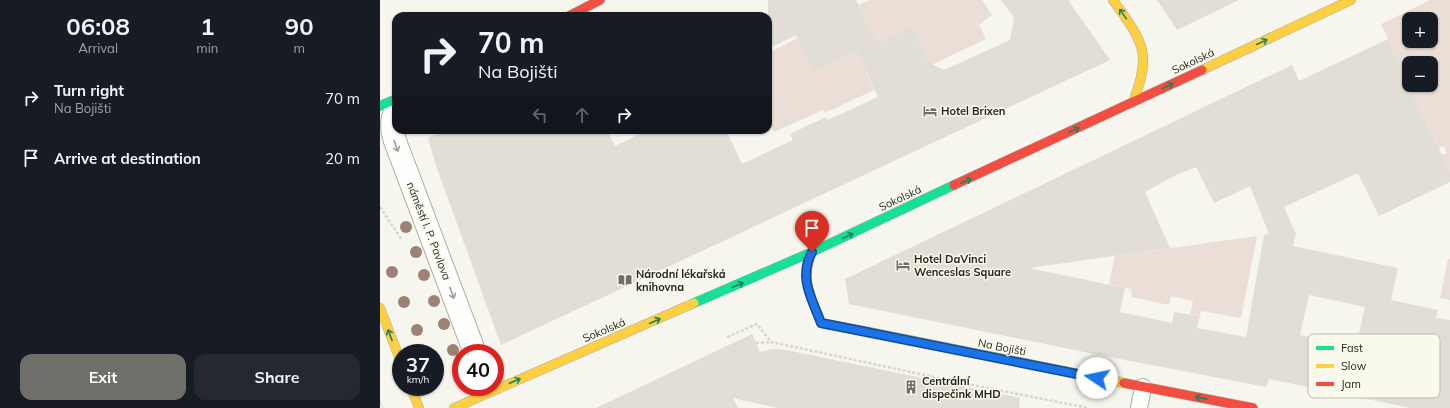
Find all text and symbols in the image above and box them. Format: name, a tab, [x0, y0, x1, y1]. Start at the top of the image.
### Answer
one-way arrow	[1119, 9, 1127, 20]
text: 06:08	[66, 11, 130, 41]
text: 1	[200, 11, 215, 41]
text: 90	[285, 11, 314, 41]
map controls	[1402, 12, 1438, 92]
button: +	[1402, 12, 1438, 48]
text: 70 m	[478, 25, 544, 60]
icon: right	[412, 28, 464, 80]
one-way arrow	[1256, 38, 1268, 45]
text: Arrival	[78, 40, 118, 56]
text: min	[196, 40, 218, 56]
text: m	[293, 40, 305, 56]
street label: Sokolská	[1170, 45, 1216, 77]
button: −	[1402, 56, 1438, 92]
text: Na Bojišti	[478, 60, 557, 83]
text: Turn right	[54, 81, 124, 100]
one-way arrow	[1162, 82, 1174, 89]
icon: right	[20, 87, 42, 109]
text: 70 m	[325, 89, 360, 108]
text: Na Bojišti	[54, 100, 111, 116]
hotel icon: Hotel Brixen	[922, 103, 938, 119]
icon: left	[529, 104, 551, 126]
icon: ahead	[571, 104, 593, 126]
icon: right	[613, 104, 635, 126]
place label: Hotel Brixen	[941, 104, 1005, 118]
one-way arrow	[1068, 126, 1080, 133]
one-way arrow	[393, 139, 401, 151]
icon: arrive	[20, 147, 42, 169]
text: Arrive at destination	[54, 149, 201, 168]
text: 20 m	[325, 149, 360, 168]
one-way arrow	[959, 177, 971, 184]
street label: náměstí I. P. Pavlova	[404, 180, 454, 282]
street label: Sokolská	[877, 182, 923, 214]
pin	[795, 211, 829, 252]
icon: arrive	[801, 217, 823, 239]
one-way arrow	[841, 232, 853, 239]
place label: Hotel DaVinci Wenceslas Square	[914, 252, 1011, 279]
hotel icon: Hotel DaVinci Wenceslas Square	[895, 257, 911, 273]
place label: Národní lékařská knihovna	[636, 267, 726, 294]
library icon: Národní lékařská knihovna	[617, 272, 633, 288]
one-way arrow	[732, 280, 744, 288]
one-way arrow	[449, 287, 457, 299]
street label: Sokolská	[580, 315, 628, 345]
one-way arrow	[649, 316, 661, 324]
one-way arrow	[386, 330, 394, 342]
legend	[1308, 334, 1440, 398]
street label: Na Bojišti	[977, 335, 1027, 359]
text: Fast	[1341, 341, 1363, 355]
speed limit sign: 40	[452, 344, 504, 396]
text: 37	[406, 352, 430, 377]
button: Exit	[20, 354, 186, 400]
button: Share	[194, 354, 360, 400]
position arrow	[1076, 357, 1118, 399]
text: Slow	[1341, 359, 1367, 373]
text: km/h	[407, 373, 429, 386]
place label: Centrální dispečink MHD	[922, 374, 1001, 401]
one-way arrow	[509, 377, 521, 385]
text: Jam	[1341, 377, 1361, 391]
building icon: Centrální dispečink MHD	[903, 379, 919, 395]
one-way arrow	[1194, 394, 1207, 402]

